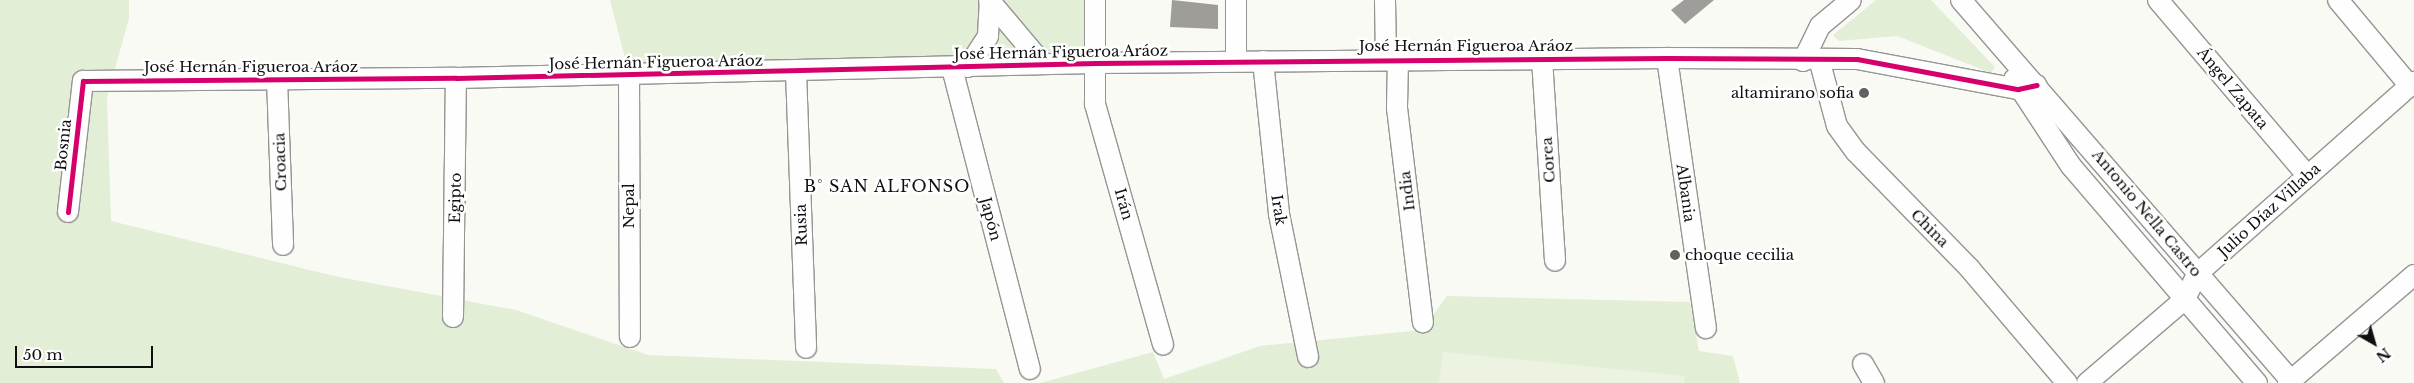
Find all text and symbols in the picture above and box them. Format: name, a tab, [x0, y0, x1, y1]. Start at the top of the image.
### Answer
street label: José Hernán Figueroa Aráoz	[1359, 37, 1573, 55]
street label: José Hernán Figueroa Aráoz	[953, 41, 1169, 63]
street label: Ángel Zapata	[2194, 44, 2272, 132]
street label: José Hernán Figueroa Aráoz	[548, 51, 764, 73]
street label: José Hernán Figueroa Aráoz	[144, 58, 358, 76]
place label: altamirano sofia	[1731, 84, 1854, 102]
marker: altamirano sofia	[1858, 87, 1870, 99]
street label: Bosnia	[51, 118, 75, 172]
street label: Croacia	[270, 132, 290, 192]
street label: Corea	[1537, 137, 1559, 183]
street label: Antonio Nella Castro	[2088, 146, 2206, 280]
street label: Julio Díaz Villaba	[2214, 159, 2324, 261]
street label: Albania	[1673, 163, 1699, 223]
street label: India	[1396, 170, 1418, 212]
street label: Egipto	[446, 173, 464, 223]
district label: B° SAN ALFONSO	[802, 176, 972, 196]
street label: Nepal	[620, 183, 638, 229]
street label: Irán	[1111, 186, 1137, 222]
street label: Irak	[1268, 193, 1290, 227]
street label: Japón	[977, 195, 1005, 243]
street label: Rusia	[791, 204, 811, 246]
street label: China	[1907, 205, 1953, 251]
place label: choque cecilia	[1685, 246, 1794, 264]
marker: choque cecilia	[1669, 249, 1681, 261]
north arrow	[2349, 318, 2399, 368]
scale bar	[18, 336, 155, 368]
text: N	[2373, 344, 2394, 366]
text: 50 m	[23, 345, 63, 364]

